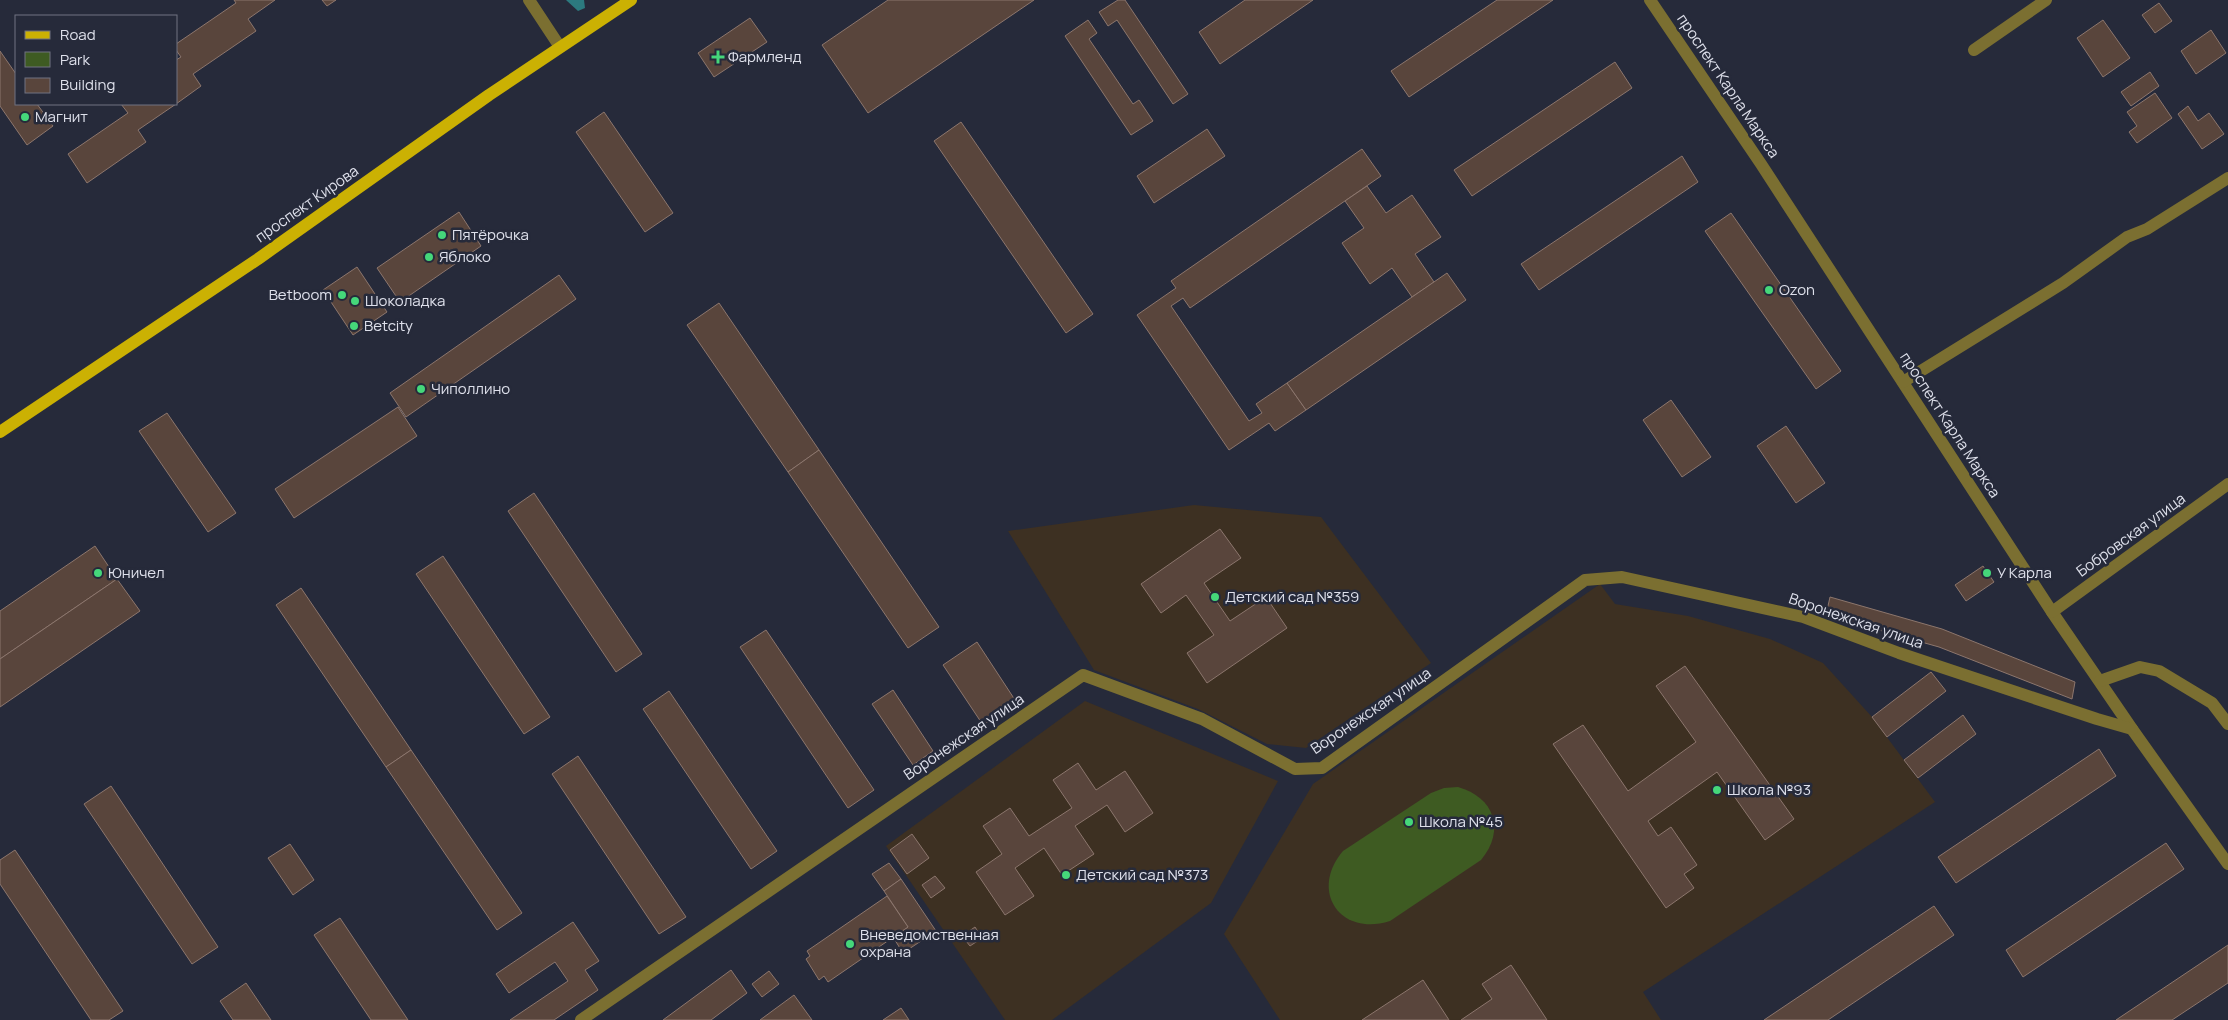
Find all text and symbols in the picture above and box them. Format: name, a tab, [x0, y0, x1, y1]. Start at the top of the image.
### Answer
street label: проспект Карла Маркса	[1672, 9, 1785, 162]
legend	[15, 15, 178, 105]
text: Road	[60, 24, 96, 45]
place label: Фармленд	[728, 46, 802, 67]
text: Park	[60, 49, 90, 70]
marker: Фармленд	[712, 51, 724, 63]
text: Building	[60, 74, 115, 95]
place label: Магнит	[35, 106, 88, 127]
marker: Магнит	[19, 111, 31, 123]
street label: проспект Кирова	[251, 160, 362, 247]
place label: Пятёрочка	[452, 224, 529, 245]
marker: Пятёрочка	[436, 229, 448, 241]
place label: Яблоко	[439, 246, 491, 267]
marker: Яблоко	[423, 251, 435, 263]
place label: Ozon	[1779, 279, 1815, 300]
place label: Betboom	[269, 284, 332, 305]
marker: Ozon	[1763, 284, 1775, 296]
marker: Betboom	[336, 289, 348, 301]
place label: Шоколадка	[365, 290, 445, 311]
marker: Шоколадка	[349, 295, 361, 307]
place label: Betcity	[364, 315, 413, 336]
marker: Betcity	[348, 320, 360, 332]
street label: проспект Карла Маркса	[1895, 348, 2005, 502]
place label: Чиполлино	[431, 378, 510, 399]
marker: Чиполлино	[415, 383, 427, 395]
street label: Бобровская улица	[2072, 488, 2190, 581]
place label: Юничел	[108, 562, 165, 583]
place label: У Карла	[1997, 562, 2052, 583]
marker: Юничел	[92, 567, 104, 579]
marker: У Карла	[1981, 567, 1993, 579]
place label: Детский сад №359	[1225, 586, 1359, 607]
street label: Воронежская улица	[1786, 588, 1926, 653]
marker: Детский сад №359	[1209, 591, 1221, 603]
street label: Воронежская улица	[1306, 662, 1435, 759]
street label: Воронежская улица	[899, 688, 1028, 785]
place label: Школа №93	[1727, 779, 1811, 800]
marker: Школа №93	[1711, 784, 1723, 796]
place label: Школа №45	[1419, 811, 1503, 832]
marker: Школа №45	[1403, 816, 1415, 828]
place label: Детский сад №373	[1076, 864, 1208, 885]
marker: Детский сад №373	[1060, 869, 1072, 881]
place label: Вневедомственная охрана	[860, 924, 999, 962]
marker: Вневедомственная охрана	[844, 938, 856, 950]

